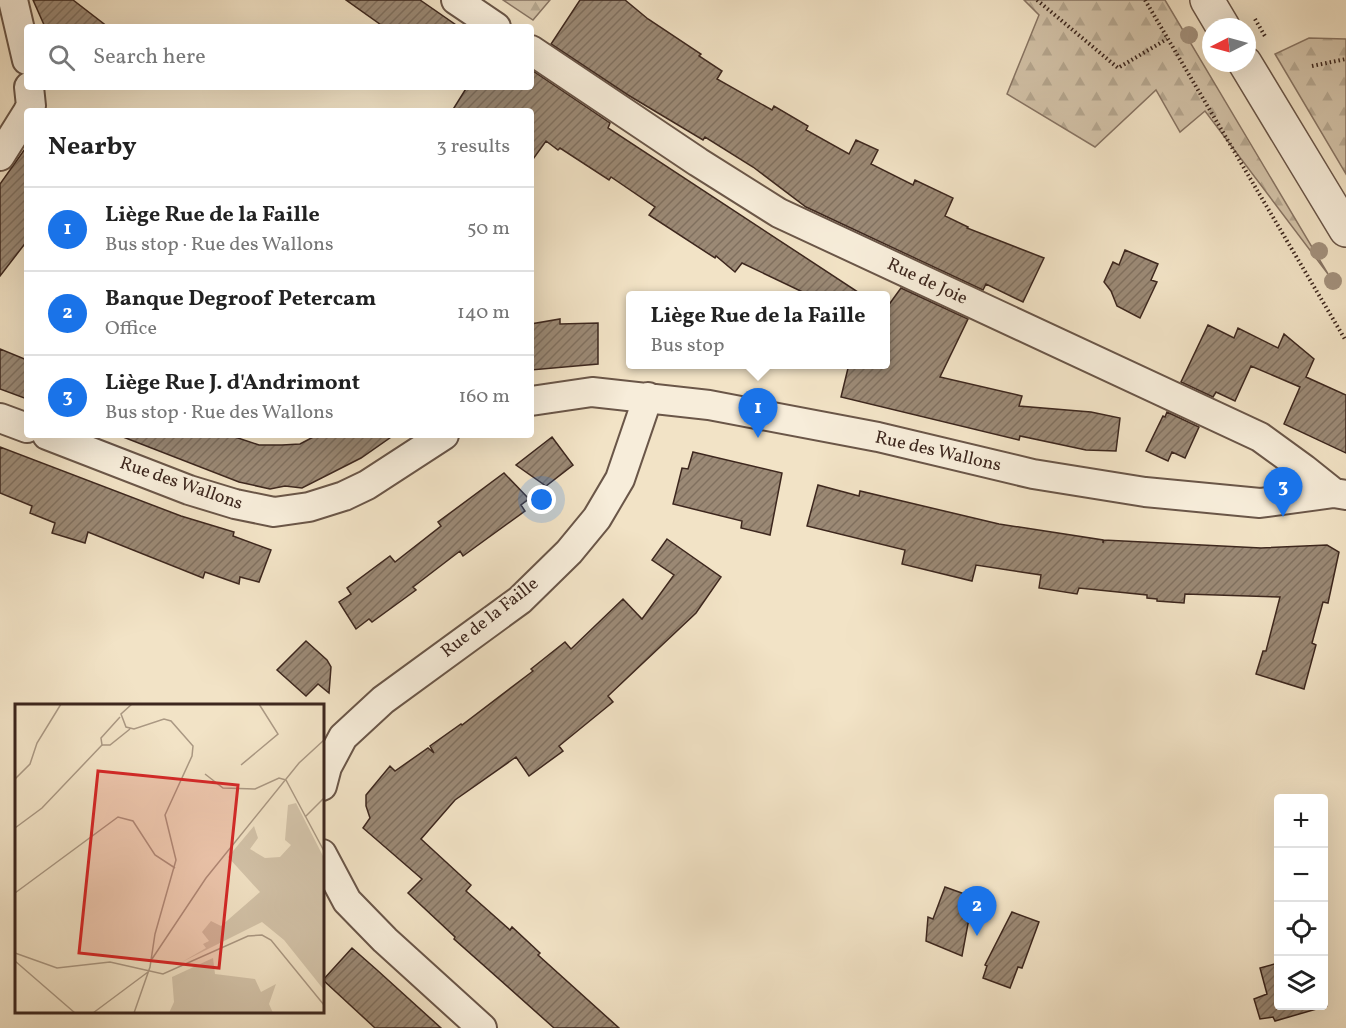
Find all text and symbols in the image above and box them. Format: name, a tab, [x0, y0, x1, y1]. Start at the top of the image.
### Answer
north arrow	[1202, 18, 1256, 72]
search box	[24, 24, 534, 90]
icon: search	[45, 41, 78, 74]
text: Search here	[93, 42, 206, 73]
text: Nearby	[48, 129, 137, 165]
text: 3 results	[436, 133, 510, 161]
text: Liège Rue de la Faille	[105, 200, 320, 231]
text: 1	[63, 215, 72, 243]
text: 50 m	[467, 215, 510, 243]
text: Bus stop · Rue des Wallons	[105, 231, 334, 259]
street label: Rue de Joie	[883, 252, 971, 312]
text: Banque Degroof Petercam	[105, 284, 376, 315]
popup	[626, 291, 890, 369]
text: 2	[62, 299, 73, 327]
text: 140 m	[457, 299, 510, 327]
text: Liège Rue de la Faille	[651, 301, 865, 332]
text: Office	[105, 315, 157, 343]
text: Bus stop	[651, 332, 724, 360]
text: Liège Rue J. d'Andrimont	[105, 368, 360, 399]
text: 3	[62, 383, 73, 411]
text: 160 m	[458, 383, 510, 411]
pin: 1	[738, 388, 777, 438]
text: Bus stop · Rue des Wallons	[105, 399, 334, 427]
street label: Rue des Wallons	[873, 425, 1003, 479]
street label: Rue des Wallons	[116, 451, 246, 517]
pin: 3	[1264, 468, 1302, 517]
your location	[527, 485, 556, 514]
street label: Rue de la Faille	[436, 572, 544, 664]
inset map	[15, 704, 324, 1013]
map controls	[1274, 794, 1328, 1010]
button: +	[1274, 794, 1328, 848]
button: −	[1274, 848, 1328, 902]
pin: 2	[958, 886, 996, 936]
button: locate	[1274, 902, 1328, 956]
button: layers	[1274, 956, 1328, 1010]

